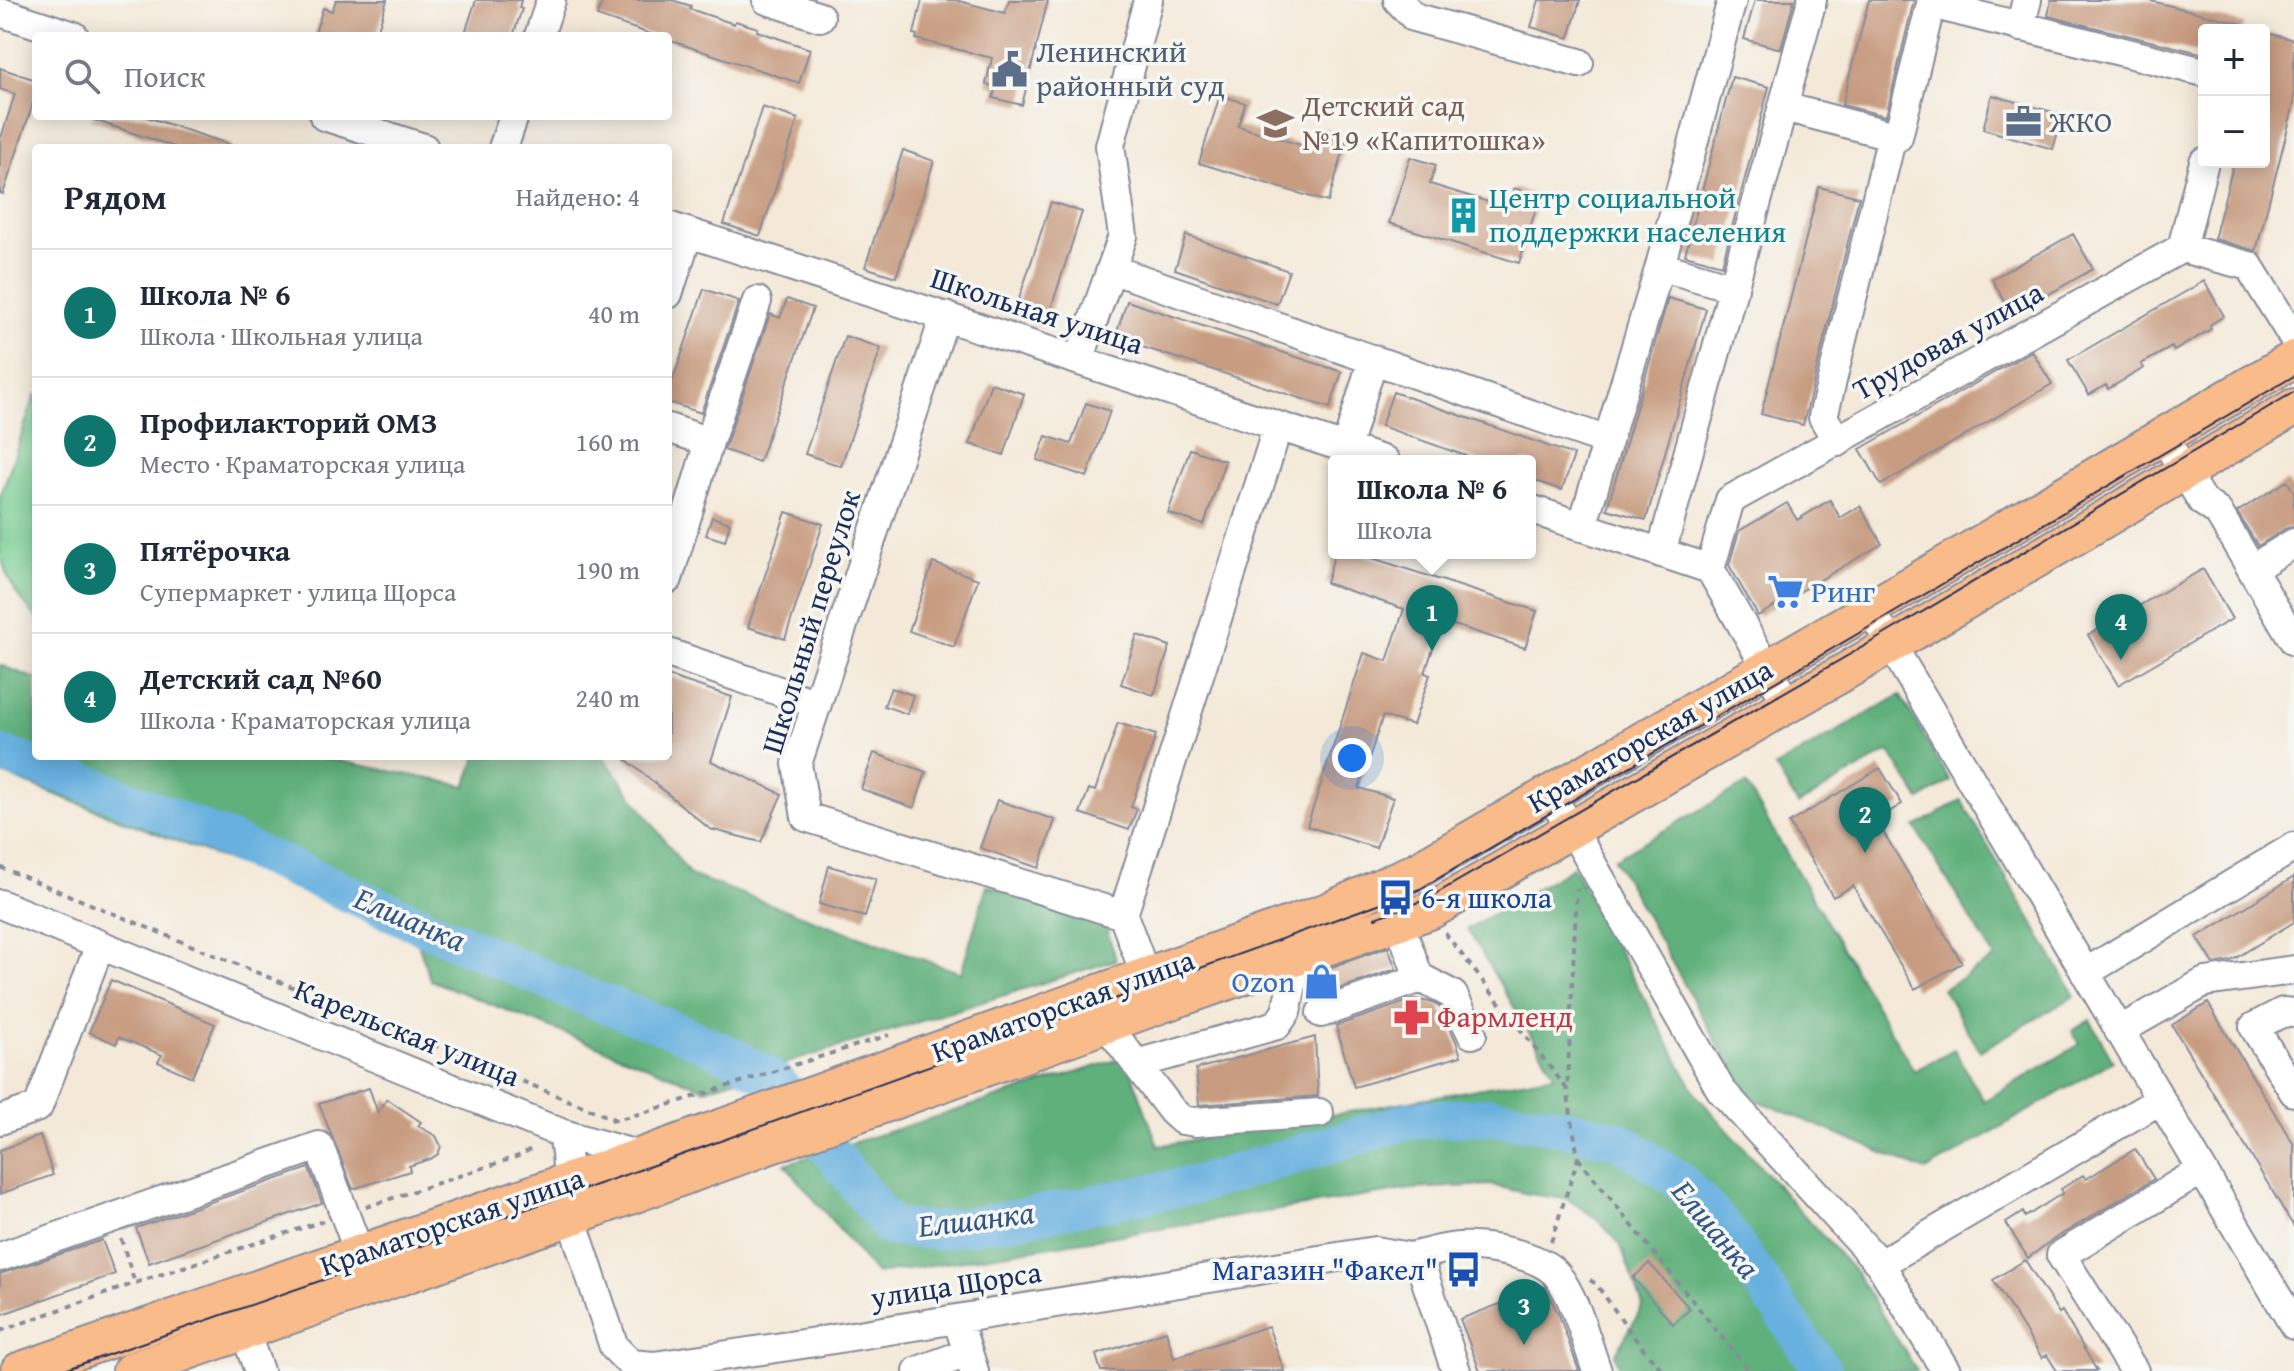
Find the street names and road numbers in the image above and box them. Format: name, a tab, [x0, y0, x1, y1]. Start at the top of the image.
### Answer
street label: Школьная улица	[925, 255, 1150, 365]
street label: Трудовая улица	[1844, 269, 2051, 411]
street label: Школьный переулок	[749, 484, 871, 759]
street label: Краматорская улица	[1519, 647, 1781, 823]
street label: Краматорская улица	[925, 937, 1201, 1073]
street label: Карельская улица	[288, 967, 527, 1098]
street label: Краматорская улица	[314, 1155, 590, 1287]
street label: улица Щорса	[866, 1249, 1045, 1319]

